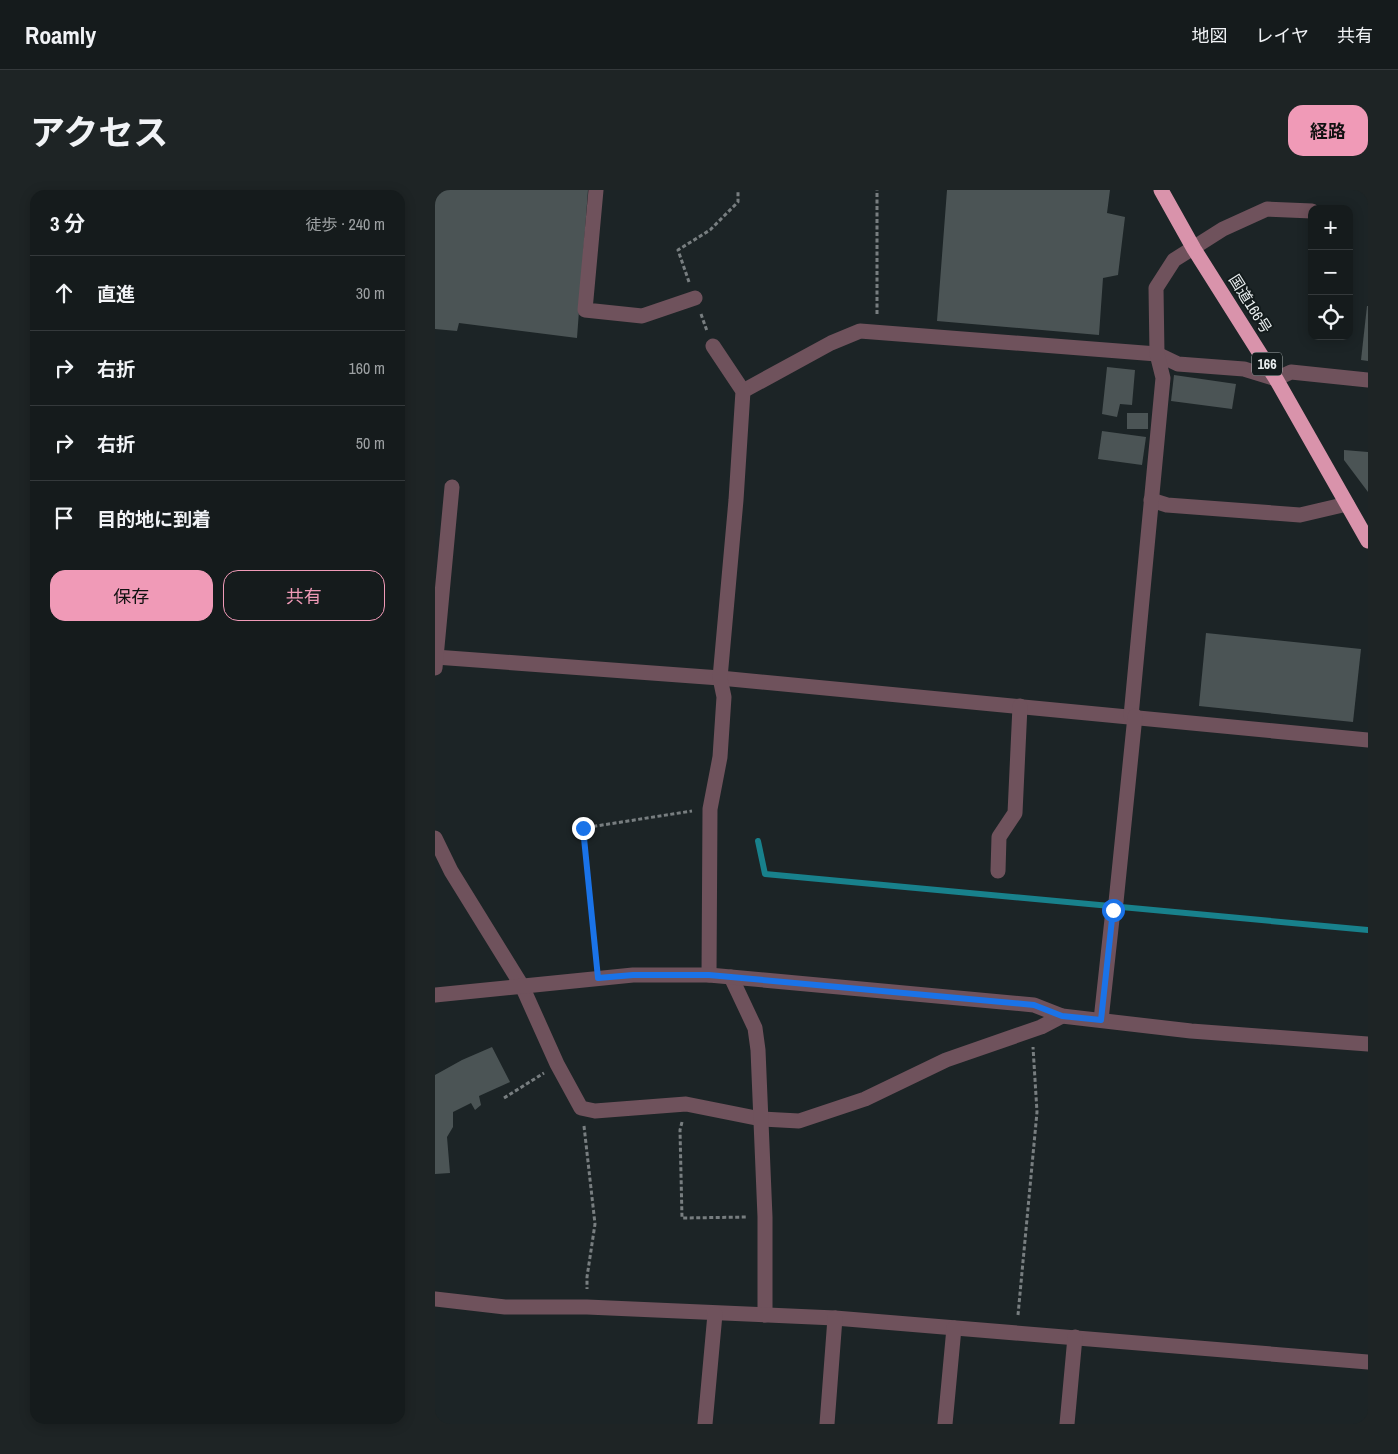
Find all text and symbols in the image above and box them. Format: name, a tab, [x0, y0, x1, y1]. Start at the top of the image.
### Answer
text: Roamly	[25, 19, 96, 51]
text: 地図	[1192, 23, 1228, 48]
text: レイヤ	[1256, 23, 1309, 48]
text: 共有	[1337, 23, 1373, 48]
button: 経路	[1288, 105, 1368, 156]
text: アクセス	[30, 109, 168, 156]
map controls	[1308, 205, 1353, 340]
button: +	[1308, 205, 1353, 250]
text: 3 分	[50, 209, 85, 238]
text: 徒歩 · 240 m	[306, 213, 385, 235]
button: −	[1308, 250, 1353, 295]
street label: 国道166号	[1224, 270, 1277, 337]
icon: ahead	[50, 279, 78, 307]
text: 直進	[97, 281, 135, 307]
text: 30 m	[356, 282, 385, 304]
button: locate	[1308, 295, 1353, 340]
road number: 166	[1252, 352, 1282, 375]
icon: right	[50, 354, 78, 382]
text: 右折	[97, 356, 135, 382]
text: 160 m	[349, 357, 385, 379]
icon: right	[50, 429, 78, 457]
text: 右折	[97, 431, 135, 457]
text: 50 m	[356, 432, 385, 454]
icon: arrive	[50, 504, 78, 532]
text: 目的地に到着	[97, 506, 211, 532]
button: 保存	[50, 570, 213, 621]
button: 共有	[223, 570, 385, 621]
route end	[572, 817, 595, 840]
route start	[1102, 899, 1125, 922]

